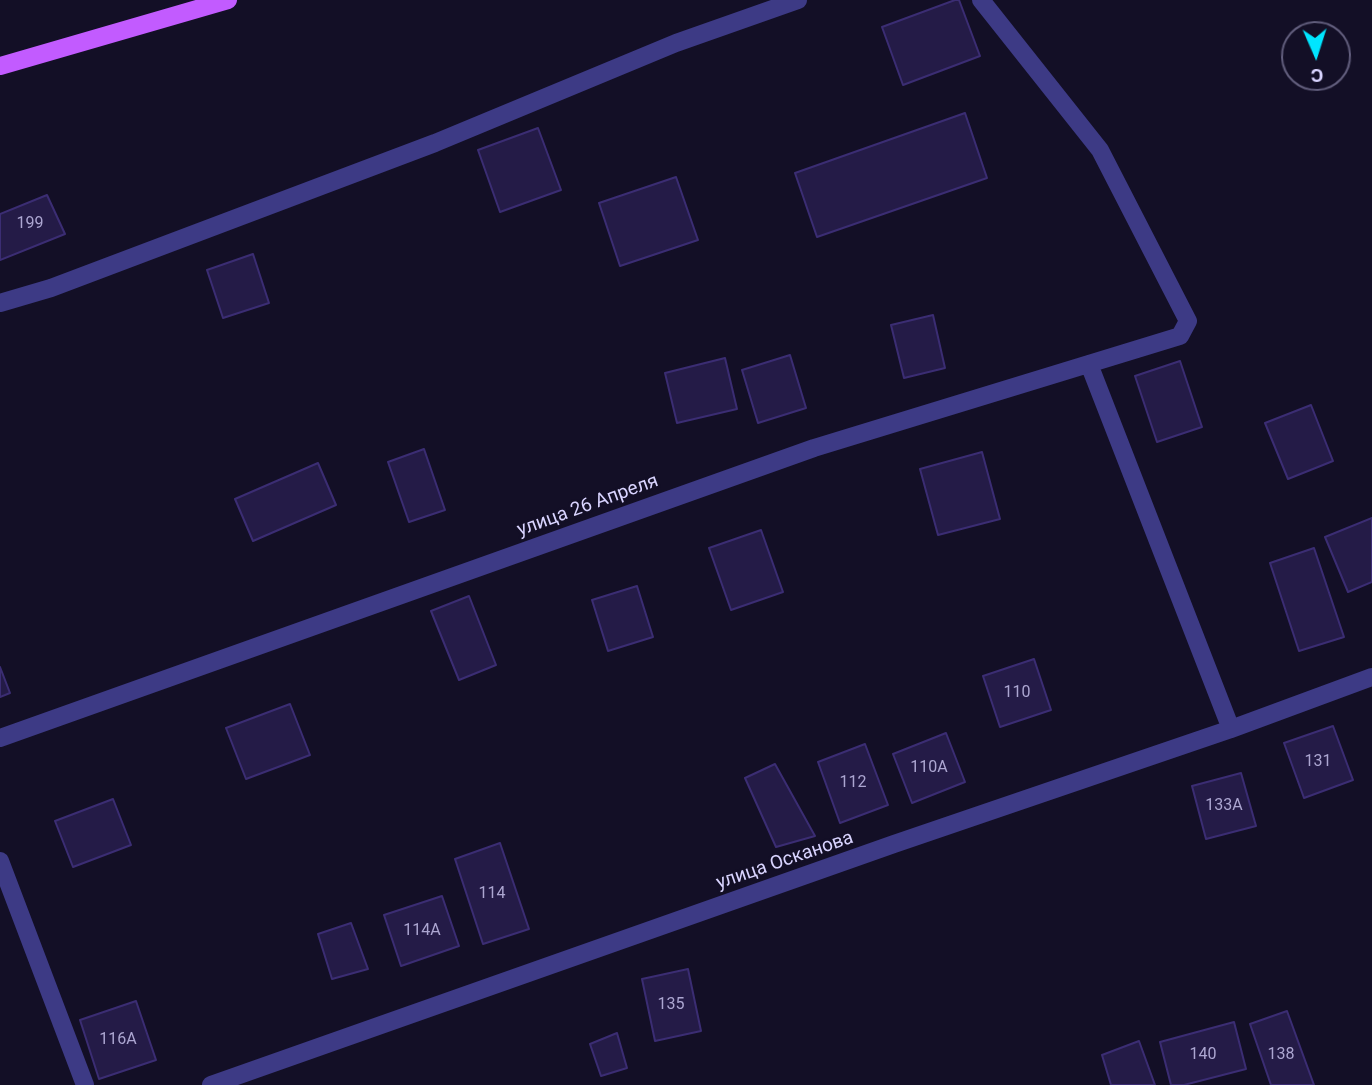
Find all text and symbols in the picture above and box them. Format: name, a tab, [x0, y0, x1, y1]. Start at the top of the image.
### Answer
north arrow	[1281, 21, 1351, 91]
text: С	[1310, 64, 1324, 87]
house number: 199	[17, 214, 43, 234]
street label: улица 26 Апреля	[514, 470, 662, 542]
house number: 110	[1004, 683, 1030, 703]
house number: 131	[1305, 752, 1331, 772]
house number: 110А	[910, 758, 948, 778]
house number: 112	[840, 773, 866, 793]
house number: 133А	[1205, 796, 1243, 816]
street label: улица Осканова	[713, 827, 857, 895]
house number: 114	[479, 884, 505, 904]
house number: 114А	[403, 921, 441, 941]
house number: 135	[658, 995, 684, 1015]
house number: 116А	[99, 1030, 137, 1050]
house number: 140	[1190, 1045, 1216, 1065]
house number: 138	[1268, 1045, 1294, 1065]

